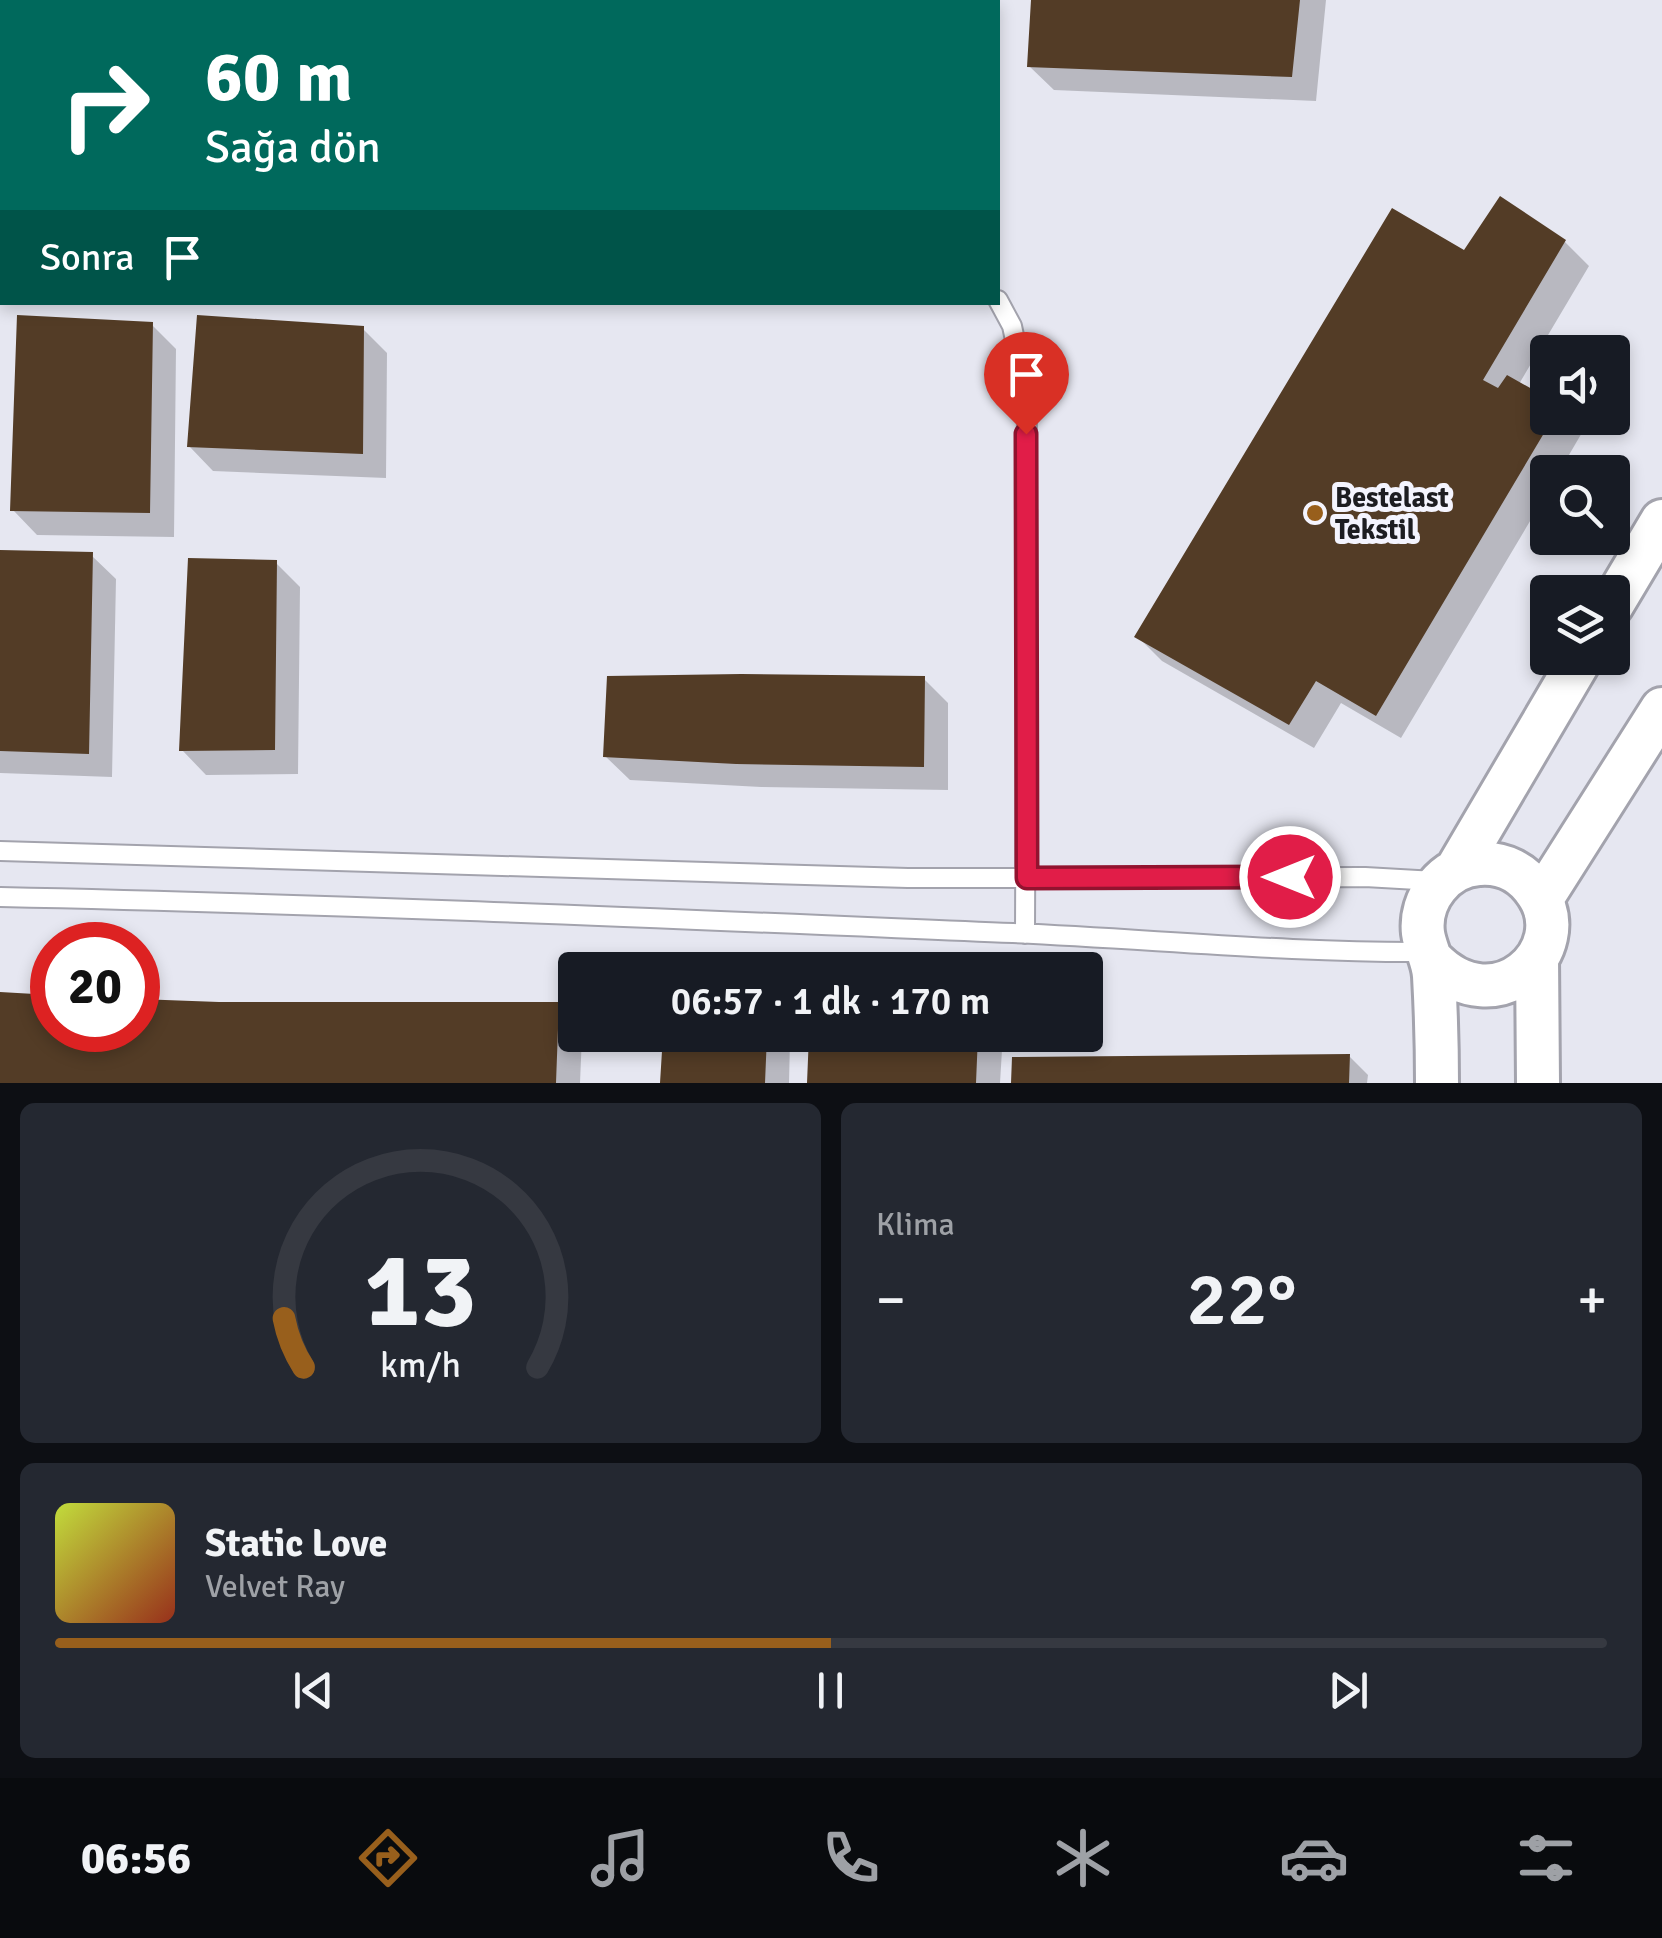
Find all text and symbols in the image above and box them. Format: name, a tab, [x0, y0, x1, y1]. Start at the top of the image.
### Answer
text: 60 m	[205, 34, 353, 120]
icon: right	[40, 40, 170, 170]
text: Sağa dön	[205, 120, 381, 175]
icon: arrive	[155, 230, 210, 285]
text: Sonra	[40, 234, 135, 281]
pin	[984, 332, 1069, 435]
map controls	[1530, 335, 1630, 675]
button: sound	[1530, 335, 1630, 435]
icon: arrive	[999, 347, 1054, 402]
button: search	[1530, 455, 1630, 555]
place label: Bestelast Tekstil	[1335, 481, 1449, 547]
marker: Bestelast Tekstil	[1304, 502, 1326, 524]
button: layers	[1530, 575, 1630, 675]
position arrow	[1238, 825, 1342, 929]
speed limit sign: 20	[30, 922, 160, 1052]
text: 06:57 · 1 dk · 170 m	[671, 978, 990, 1025]
text: Klima	[876, 1205, 955, 1244]
text: 13	[364, 1227, 477, 1355]
text: 22°	[1187, 1253, 1296, 1346]
text: −	[876, 1266, 906, 1334]
text: +	[1577, 1266, 1607, 1334]
text: km/h	[380, 1343, 461, 1387]
text: Static Love	[205, 1520, 387, 1567]
text: Velvet Ray	[205, 1567, 345, 1606]
icon: previous	[286, 1663, 341, 1718]
icon: pause	[803, 1663, 858, 1718]
icon: next	[1321, 1663, 1376, 1718]
icon: directions	[353, 1823, 423, 1893]
icon: music	[585, 1823, 655, 1893]
icon: phone	[816, 1823, 886, 1893]
icon: climate	[1048, 1823, 1118, 1893]
icon: car	[1279, 1823, 1349, 1893]
icon: filters	[1511, 1823, 1581, 1893]
text: 06:56	[81, 1831, 191, 1886]

